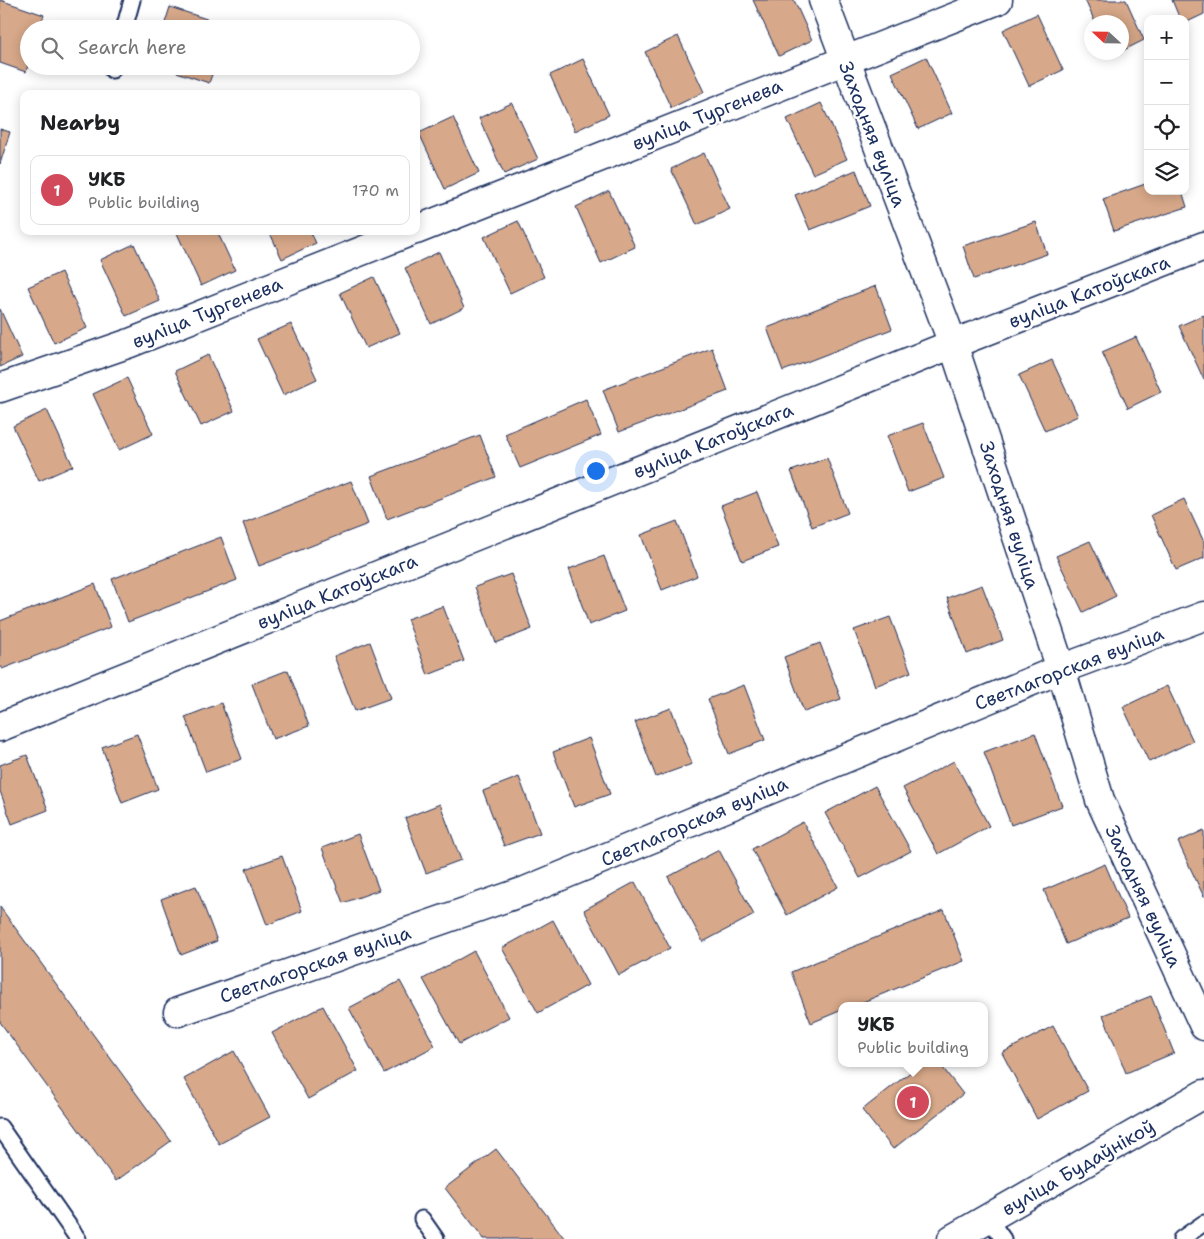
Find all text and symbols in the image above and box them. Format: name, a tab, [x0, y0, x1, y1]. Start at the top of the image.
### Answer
north arrow	[1084, 15, 1129, 60]
map controls	[1144, 15, 1189, 195]
button: +	[1144, 15, 1189, 60]
search box	[20, 20, 420, 75]
icon: search	[38, 34, 66, 62]
text: Search here	[78, 35, 187, 60]
street label: Заходняя вуліца	[833, 58, 912, 211]
button: −	[1144, 60, 1189, 105]
street label: вуліца Тургенева	[628, 73, 786, 156]
button: locate	[1144, 105, 1189, 150]
text: Nearby	[40, 109, 120, 137]
button: layers	[1144, 150, 1189, 195]
text: УКБ	[88, 167, 126, 192]
text: 1	[53, 180, 61, 201]
text: 170 m	[352, 180, 399, 201]
text: Public building	[88, 192, 200, 213]
street label: вуліца Катоўскага	[1005, 249, 1174, 334]
street label: вуліца Тургенева	[128, 271, 286, 354]
street label: вуліца Катоўскага	[629, 397, 797, 484]
street label: Заходняя вуліца	[974, 438, 1045, 593]
your location	[583, 458, 609, 484]
street label: вуліца Катоўскага	[253, 548, 421, 635]
street label: Светлагорская вуліца	[971, 621, 1167, 716]
street label: Светлагорская вуліца	[597, 771, 792, 872]
street label: Заходняя вуліца	[1100, 821, 1188, 972]
street label: Светлагорская вуліца	[216, 920, 414, 1009]
popup	[838, 1002, 988, 1067]
text: УКБ	[857, 1012, 895, 1037]
text: Public building	[857, 1037, 969, 1058]
pin: 1	[897, 1083, 929, 1121]
street label: вуліца Будаўнікоў	[997, 1114, 1159, 1221]

